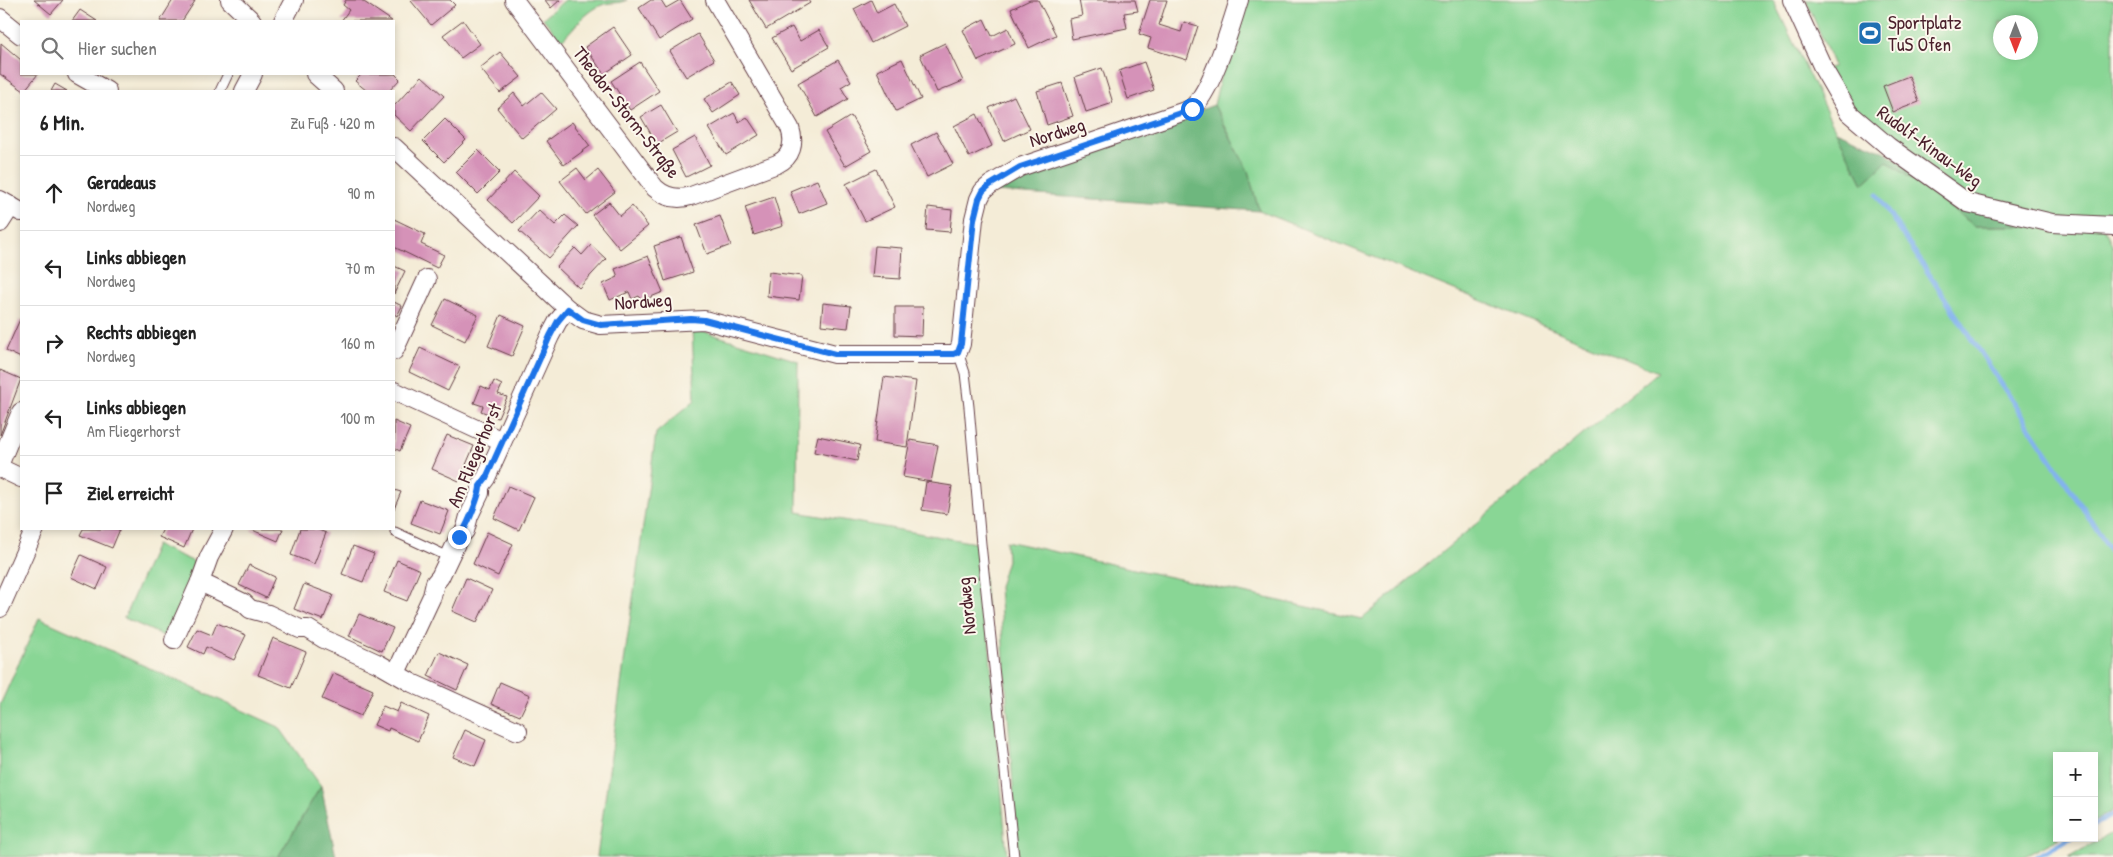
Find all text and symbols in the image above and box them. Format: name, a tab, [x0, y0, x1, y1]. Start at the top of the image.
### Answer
place label: Sportplatz TuS Ofen	[1888, 9, 1962, 57]
north arrow	[1993, 15, 2038, 60]
search box	[20, 20, 395, 75]
sports icon: Sportplatz TuS Ofen	[1857, 20, 1883, 46]
icon: search	[38, 34, 66, 62]
text: Hier suchen	[78, 35, 157, 61]
street label: Theodor-Storm-Straße	[567, 41, 687, 184]
route start	[1181, 98, 1204, 121]
street label: Rudolf-Kinau-Weg	[1872, 99, 1988, 193]
text: 6 Min.	[40, 108, 84, 137]
street label: Nordweg	[1026, 111, 1088, 153]
text: Zu Fuß · 420 m	[290, 112, 375, 134]
text: Geradeaus	[87, 169, 156, 195]
icon: ahead	[40, 179, 68, 207]
text: 90 m	[347, 182, 375, 204]
text: Nordweg	[87, 195, 135, 217]
text: Links abbiegen	[87, 244, 186, 270]
icon: left	[40, 254, 68, 282]
text: 70 m	[345, 257, 375, 279]
text: Nordweg	[87, 270, 135, 292]
street label: Nordweg	[614, 286, 672, 316]
text: Rechts abbiegen	[87, 319, 196, 345]
icon: right	[40, 329, 68, 357]
text: 160 m	[341, 332, 375, 354]
text: Nordweg	[87, 345, 135, 367]
text: Links abbiegen	[87, 394, 186, 420]
street label: Am Fliegerhorst	[440, 399, 508, 511]
icon: left	[40, 404, 68, 432]
text: 100 m	[340, 407, 375, 429]
text: Am Fliegerhorst	[87, 420, 180, 442]
icon: arrive	[40, 479, 68, 507]
text: Ziel erreicht	[87, 480, 174, 506]
route end	[448, 526, 471, 549]
street label: Nordweg	[950, 576, 982, 636]
map controls	[2053, 752, 2098, 842]
button: +	[2053, 752, 2098, 797]
button: −	[2053, 797, 2098, 842]

